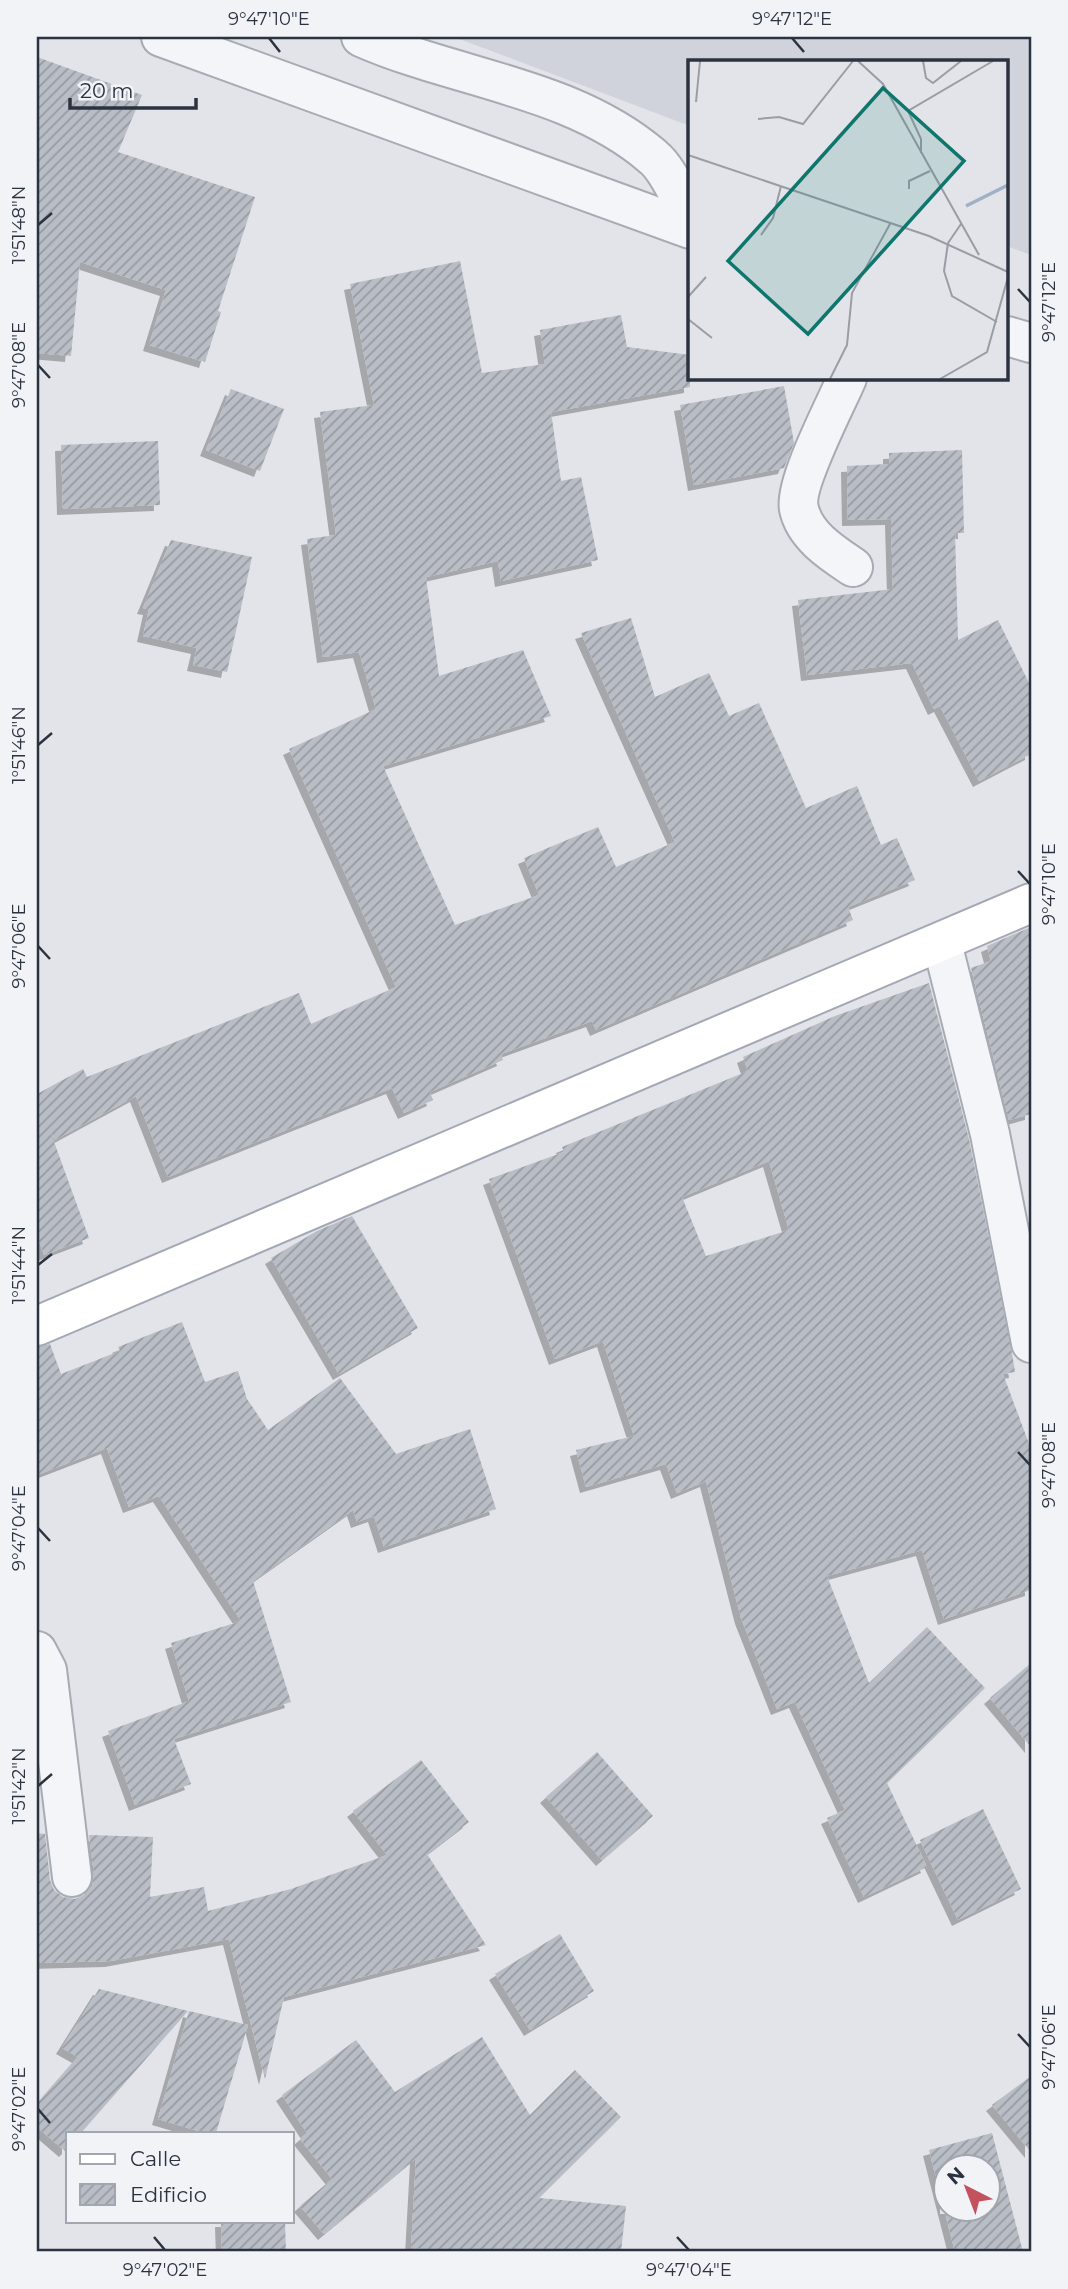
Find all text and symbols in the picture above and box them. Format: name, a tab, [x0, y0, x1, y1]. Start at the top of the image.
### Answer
text: 9°47'10"E	[228, 8, 310, 30]
text: 9°47'12"E	[752, 8, 832, 30]
inset map	[688, 60, 1009, 380]
scale bar	[70, 66, 196, 110]
text: 20 m	[80, 78, 134, 103]
text: 1°51'48"N	[8, 186, 30, 264]
text: 9°47'12"E	[1038, 262, 1060, 342]
text: 9°47'08"E	[8, 322, 30, 408]
text: 1°51'46"N	[8, 706, 30, 784]
text: 9°47'10"E	[1038, 843, 1060, 925]
text: 9°47'06"E	[8, 903, 30, 989]
text: 1°51'44"N	[8, 1226, 30, 1304]
text: 9°47'08"E	[1038, 1422, 1060, 1508]
text: 9°47'04"E	[8, 1485, 30, 1571]
text: 1°51'42"N	[8, 1747, 30, 1825]
text: 9°47'06"E	[1038, 2004, 1060, 2090]
text: 9°47'02"E	[8, 2067, 30, 2151]
legend	[66, 2132, 294, 2222]
text: Calle	[130, 2146, 181, 2171]
north arrow	[932, 2152, 1002, 2222]
text: N	[943, 2162, 969, 2189]
text: Edificio	[130, 2182, 207, 2207]
text: 9°47'02"E	[123, 2259, 207, 2281]
text: 9°47'04"E	[646, 2259, 732, 2281]

